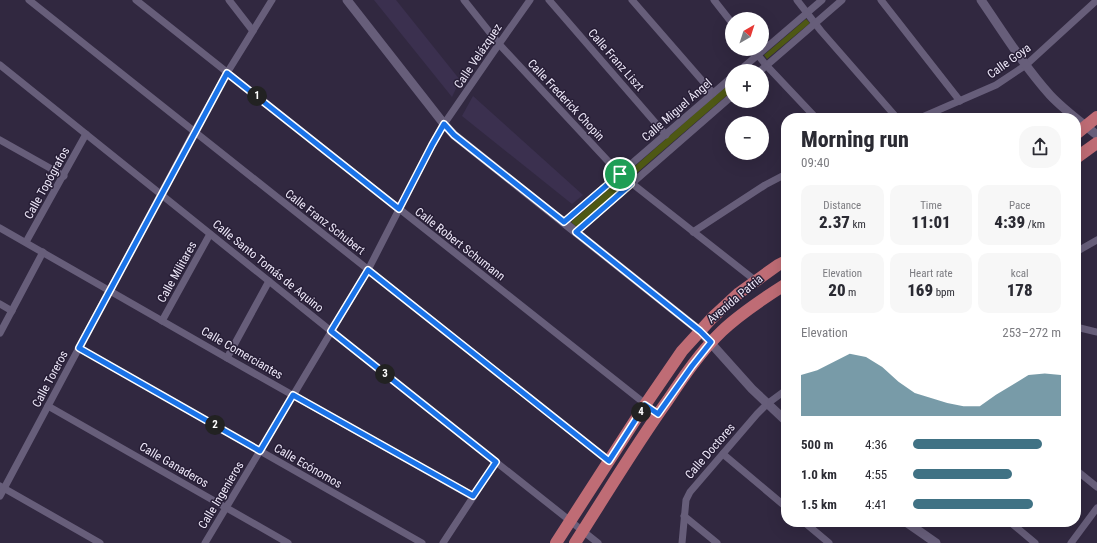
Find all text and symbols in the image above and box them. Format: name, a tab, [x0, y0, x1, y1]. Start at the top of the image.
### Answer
north arrow	[725, 12, 769, 56]
map controls	[725, 12, 769, 160]
street label: Calle Velázquez	[451, 21, 505, 91]
street label: Calle Franz Liszt	[585, 26, 647, 94]
street label: Calle Goya	[985, 40, 1034, 81]
street label: Calle Frederick Chopin	[525, 56, 607, 144]
button: +	[725, 64, 769, 108]
street label: Calle Miguel Ángel	[638, 75, 715, 144]
pin: 1	[247, 86, 267, 106]
text: 1	[254, 89, 260, 102]
button: −	[725, 116, 769, 160]
button: share	[1019, 126, 1061, 168]
text: Morning run	[801, 127, 909, 152]
street label: Calle Topógrafos	[21, 145, 73, 221]
text: 09:40	[801, 155, 830, 170]
pin	[603, 157, 637, 191]
icon: arrive	[609, 163, 631, 185]
street label: Calle Franz Schubert	[282, 186, 368, 258]
text: Distance	[823, 199, 861, 212]
text: Time	[920, 199, 942, 212]
text: Pace	[1009, 199, 1030, 212]
street label: Calle Robert Schumann	[412, 204, 508, 284]
text: 2.37	[819, 212, 850, 232]
text: 11:01	[911, 212, 951, 232]
text: 4:39	[994, 212, 1025, 232]
street label: Calle Santo Tomás de Aquino	[210, 217, 326, 315]
text: km	[850, 218, 866, 231]
text: /km	[1025, 218, 1045, 231]
street label: Calle Militares	[154, 239, 200, 305]
text: Elevation	[823, 267, 862, 280]
text: Heart rate	[909, 267, 953, 280]
text: kcal	[1011, 267, 1029, 280]
street label: Avenida Patria	[704, 272, 766, 326]
text: 20	[828, 280, 846, 300]
text: 169	[907, 280, 933, 300]
text: 178	[1007, 280, 1033, 300]
text: m	[846, 286, 856, 299]
text: bpm	[933, 286, 955, 299]
street label: Calle Comerciantes	[199, 324, 285, 382]
text: Elevation	[801, 325, 848, 340]
text: 253–272 m	[1002, 325, 1061, 340]
street label: Calle Toreros	[29, 348, 71, 410]
pin: 3	[375, 364, 395, 384]
text: 3	[382, 367, 388, 380]
pin: 4	[631, 402, 651, 422]
text: 4	[638, 405, 644, 418]
pin: 2	[205, 415, 225, 435]
text: 2	[212, 418, 218, 431]
street label: Calle Doctores	[682, 420, 738, 482]
text: 500 m	[801, 437, 833, 452]
text: 4:36	[865, 437, 887, 452]
street label: Calle Ganaderos	[137, 440, 211, 490]
street label: Calle Ecónomos	[271, 441, 345, 491]
street label: Calle Ingenieros	[195, 459, 247, 531]
text: 1.0 km	[801, 467, 837, 482]
text: 4:55	[865, 467, 887, 482]
text: 1.5 km	[801, 497, 837, 512]
text: 4:41	[865, 497, 887, 512]

